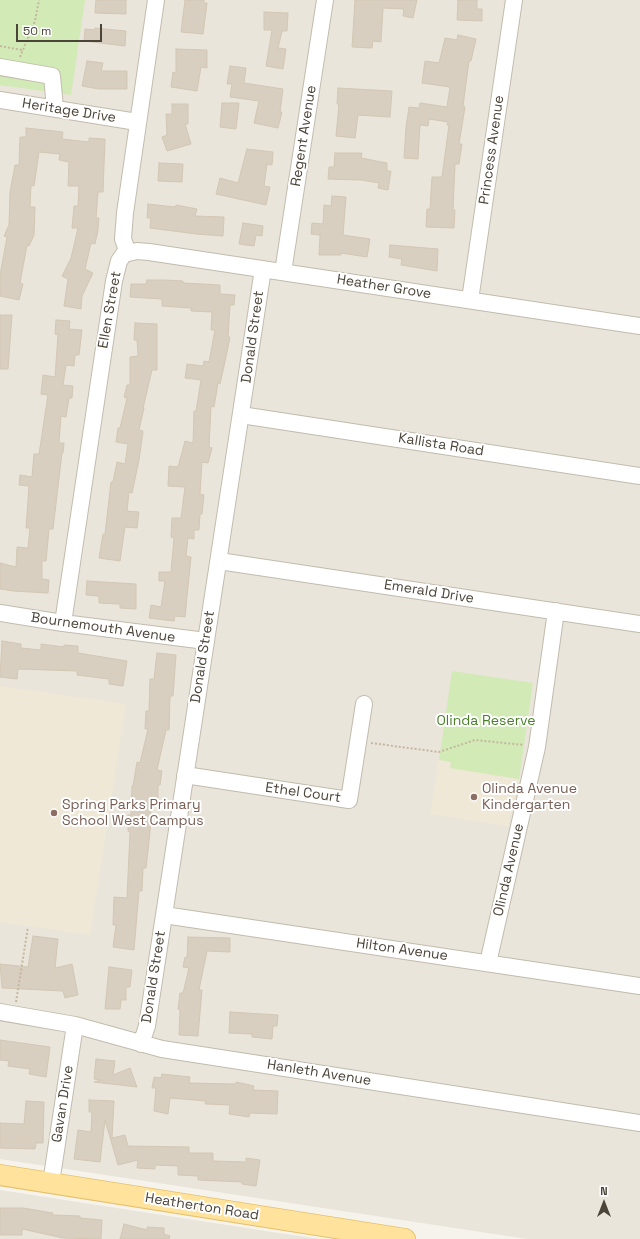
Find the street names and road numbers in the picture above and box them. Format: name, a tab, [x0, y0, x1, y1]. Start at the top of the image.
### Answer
street label: Regent Avenue	[288, 84, 320, 188]
street label: Princess Avenue	[476, 94, 508, 206]
street label: Heritage Drive	[21, 95, 117, 127]
street label: Ellen Street	[95, 270, 125, 350]
street label: Heather Grove	[336, 271, 432, 303]
street label: Donald Street	[238, 290, 268, 384]
street label: Kallista Road	[397, 430, 485, 460]
street label: Emerald Drive	[383, 577, 475, 607]
street label: Bournemouth Avenue	[30, 610, 176, 646]
street label: Donald Street	[187, 610, 219, 704]
street label: Ethel Court	[264, 779, 342, 807]
street label: Olinda Avenue	[490, 822, 528, 918]
street label: Donald Street	[138, 930, 170, 1024]
street label: Hilton Avenue	[355, 935, 449, 965]
street label: Hanleth Avenue	[266, 1056, 372, 1090]
street label: Gavan Drive	[49, 1064, 77, 1144]
street label: Heatherton Road	[144, 1190, 260, 1224]

